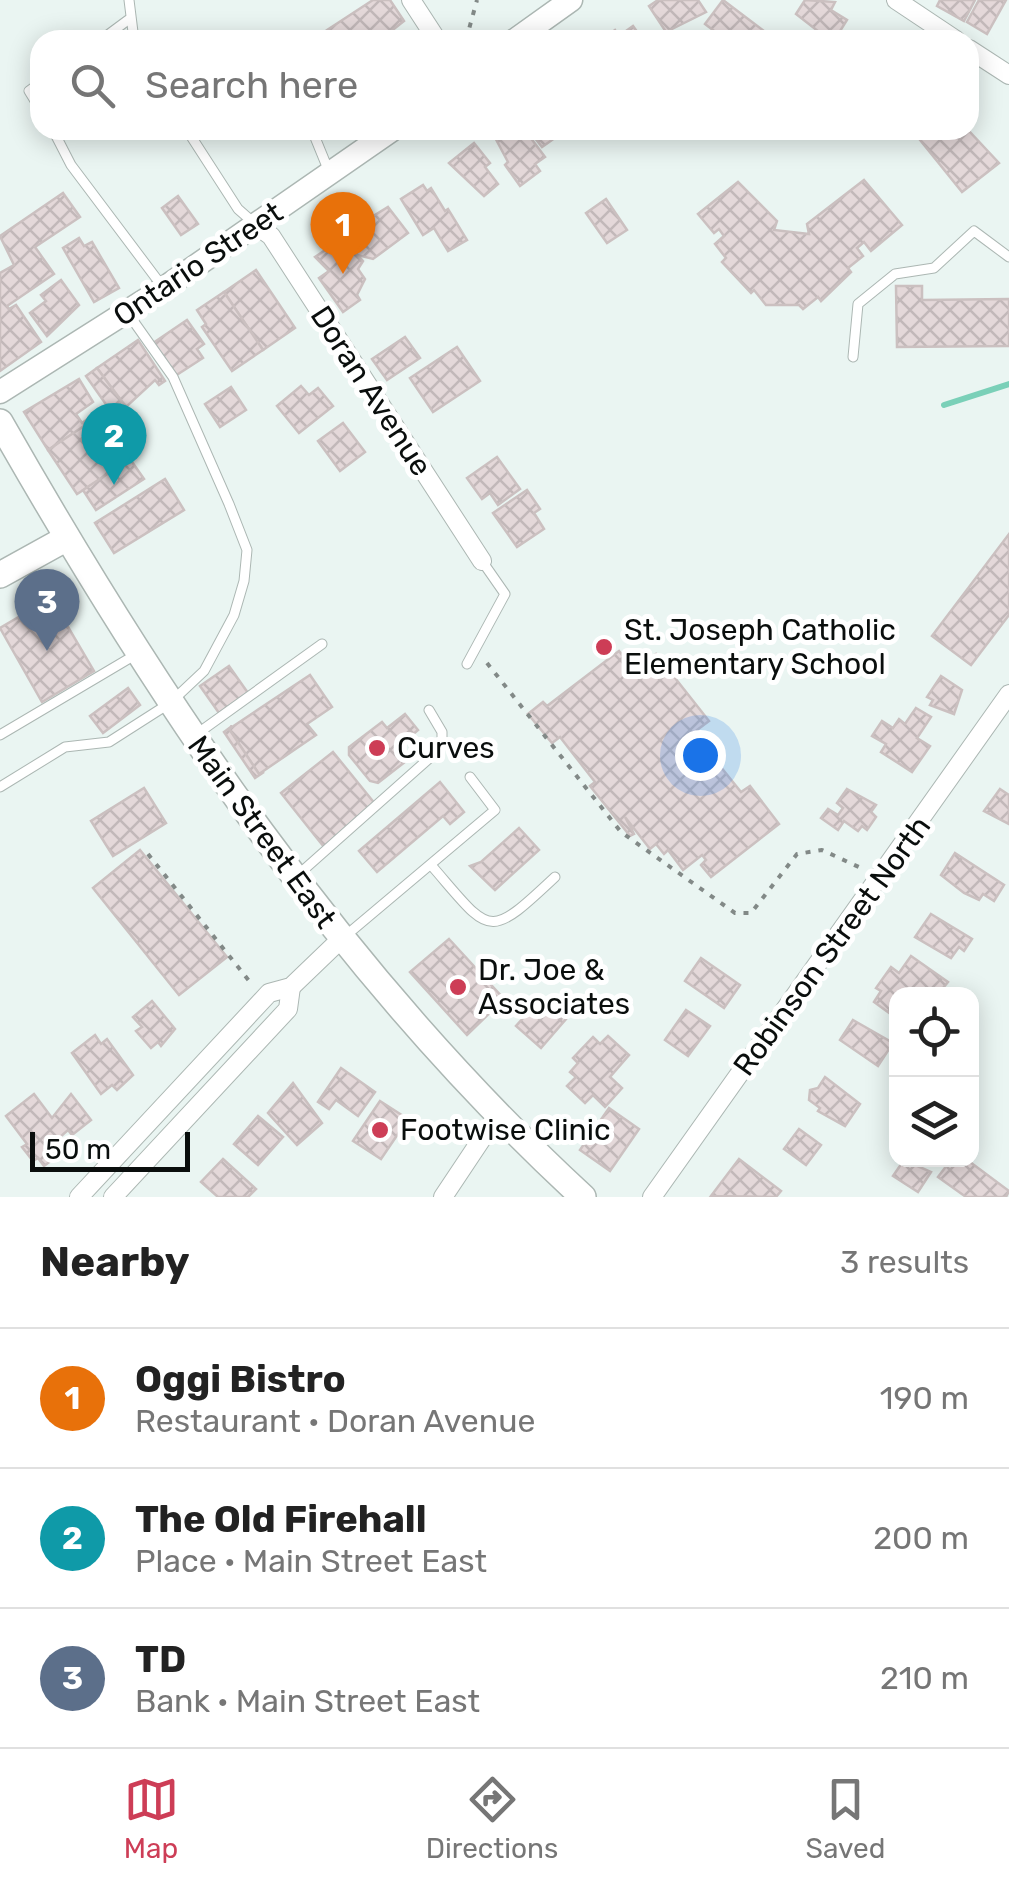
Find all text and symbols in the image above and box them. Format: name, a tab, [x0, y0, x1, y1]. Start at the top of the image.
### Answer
search box	[30, 30, 979, 140]
icon: search	[65, 58, 120, 113]
text: Search here	[145, 62, 358, 108]
pin: 1	[310, 192, 376, 274]
street label: Ontario Street	[106, 194, 290, 334]
street label: Doran Avenue	[303, 299, 439, 483]
pin: 2	[82, 402, 146, 485]
pin: 3	[15, 568, 80, 651]
place label: St. Joseph Catholic Elementary School	[624, 612, 896, 682]
marker: St. Joseph Catholic Elementary School	[593, 636, 615, 658]
street label: Main Street East	[180, 729, 344, 935]
place label: Curves	[397, 730, 495, 766]
your location	[675, 730, 726, 781]
marker: Curves	[366, 737, 388, 759]
street label: Robinson Street North	[726, 809, 938, 1083]
place label: Dr. Joe & Associates	[478, 952, 630, 1022]
marker: Dr. Joe & Associates	[447, 976, 469, 998]
map controls	[889, 987, 979, 1167]
button: locate	[889, 987, 979, 1077]
button: layers	[889, 1077, 979, 1167]
place label: Footwise Clinic	[400, 1112, 611, 1148]
marker: Footwise Clinic	[369, 1119, 391, 1141]
scale bar	[30, 1127, 190, 1172]
text: 50 m	[45, 1133, 111, 1166]
text: Nearby	[40, 1237, 190, 1287]
text: 3 results	[840, 1243, 969, 1281]
text: Oggi Bistro	[135, 1356, 346, 1402]
text: 1	[65, 1379, 80, 1417]
text: 190 m	[880, 1379, 969, 1417]
text: Restaurant · Doran Avenue	[135, 1402, 535, 1440]
text: The Old Firehall	[135, 1496, 427, 1542]
text: 2	[62, 1519, 83, 1557]
text: 200 m	[873, 1519, 969, 1557]
text: Place · Main Street East	[135, 1542, 487, 1580]
text: TD	[135, 1636, 186, 1682]
text: 3	[62, 1659, 83, 1697]
text: 210 m	[880, 1659, 969, 1697]
text: Bank · Main Street East	[135, 1682, 480, 1720]
tab: Map	[124, 1772, 179, 1865]
tab: Directions	[426, 1772, 558, 1865]
tab: Saved	[805, 1772, 885, 1865]

